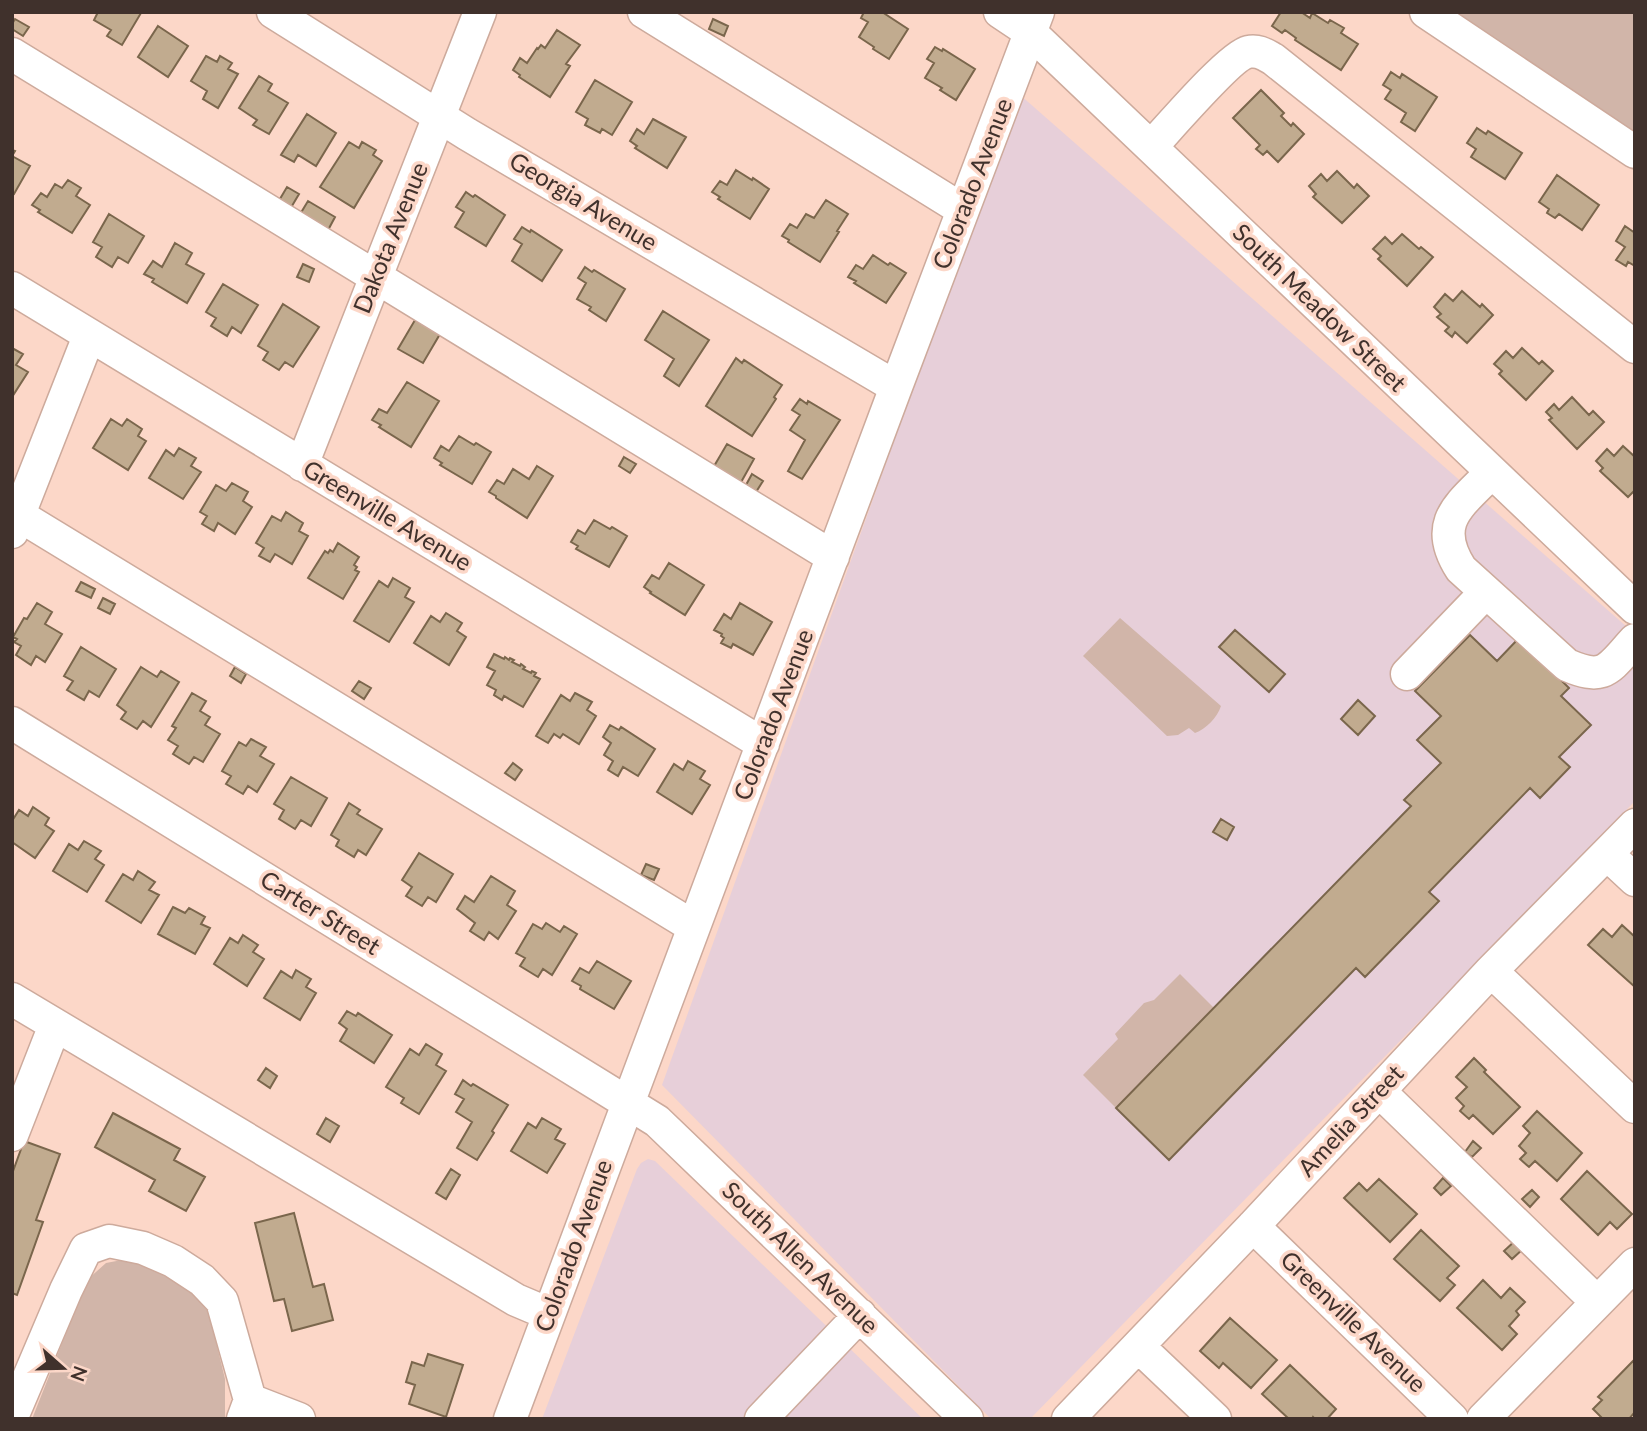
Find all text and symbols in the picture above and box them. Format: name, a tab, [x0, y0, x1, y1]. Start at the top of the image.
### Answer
street label: Colorado Avenue	[926, 94, 1018, 273]
street label: Georgia Avenue	[505, 145, 663, 256]
street label: Dakota Avenue	[346, 158, 433, 317]
street label: South Meadow Street	[1228, 217, 1413, 397]
street label: Greenville Avenue	[298, 453, 477, 576]
street label: Colorado Avenue	[727, 625, 819, 804]
street label: Carter Street	[256, 864, 386, 960]
street label: Amelia Street	[1291, 1058, 1409, 1182]
street label: Colorado Avenue	[528, 1155, 617, 1335]
street label: South Allen Avenue	[717, 1175, 885, 1339]
street label: Greenville Avenue	[1275, 1244, 1433, 1398]
north arrow	[28, 1333, 98, 1403]
text: N	[66, 1363, 93, 1385]

